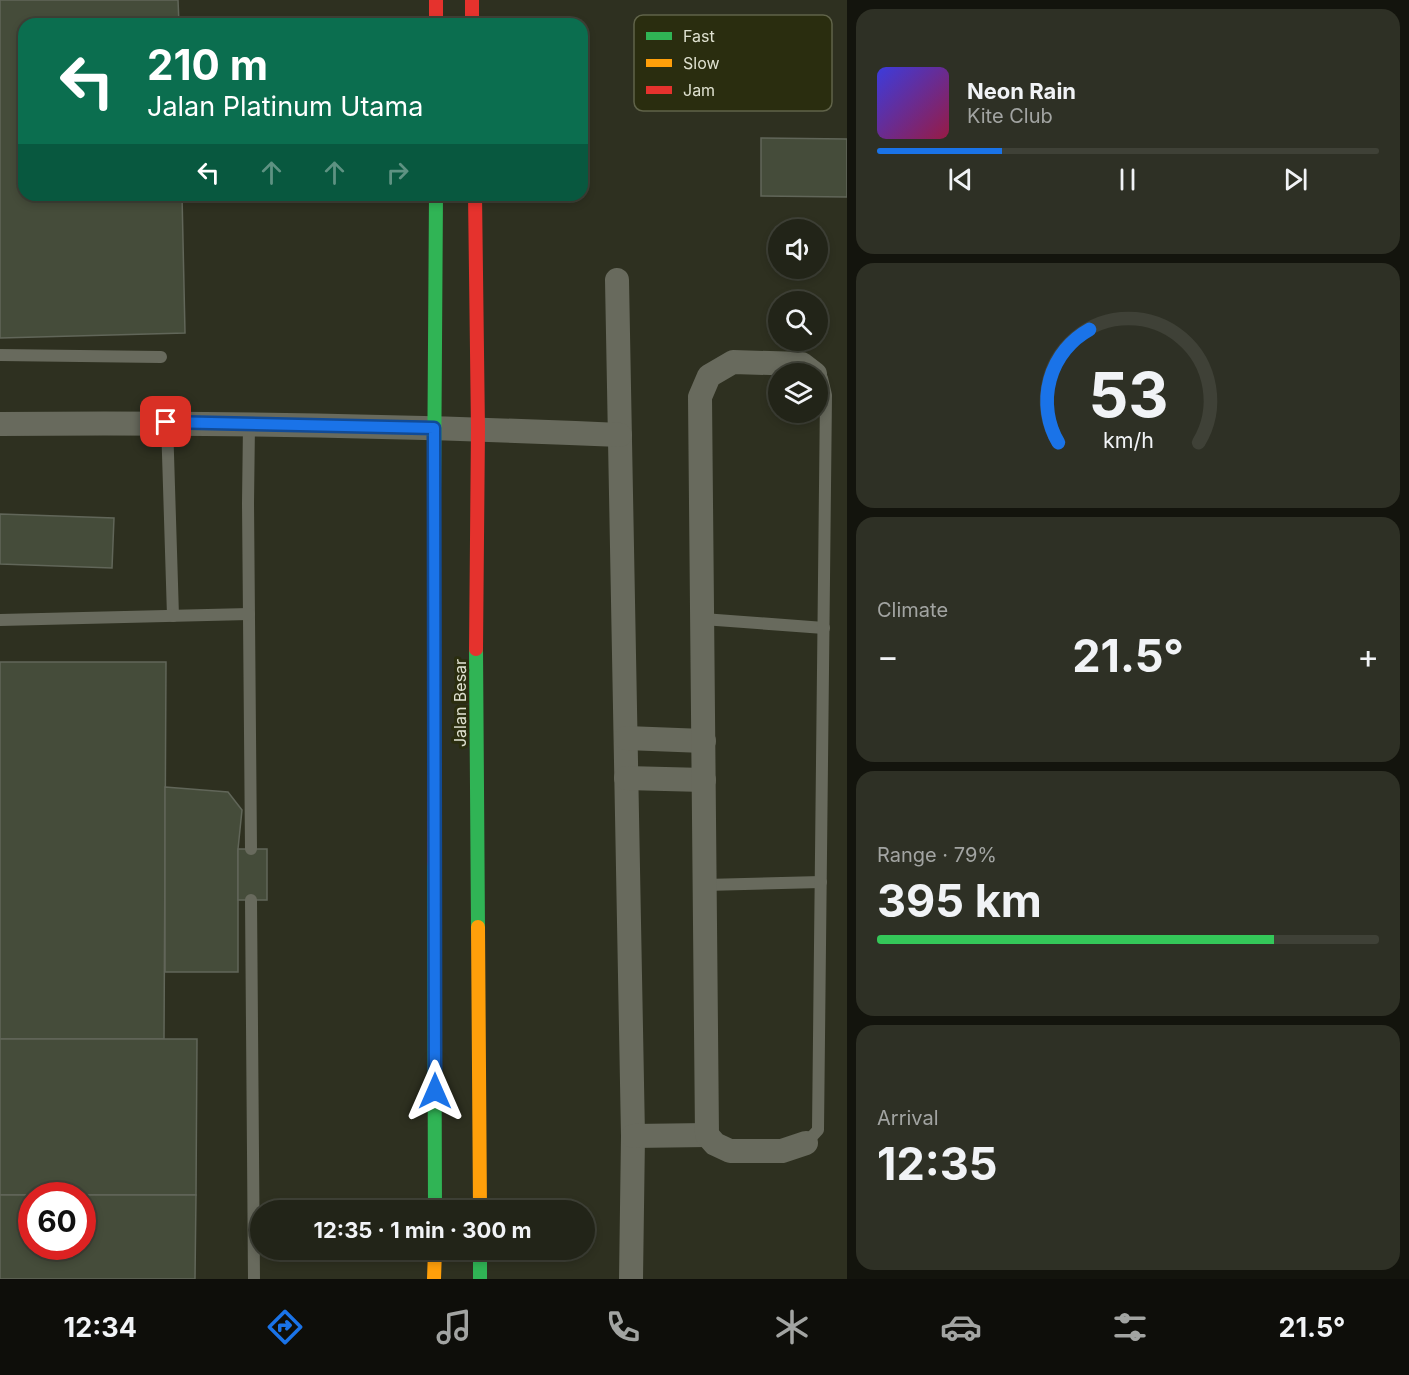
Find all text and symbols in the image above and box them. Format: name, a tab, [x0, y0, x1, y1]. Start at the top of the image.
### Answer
legend	[634, 15, 832, 111]
text: Fast	[683, 26, 715, 46]
text: 210 m	[147, 39, 268, 90]
icon: left	[48, 42, 126, 120]
text: Slow	[683, 53, 720, 73]
text: Neon Rain	[967, 78, 1076, 104]
text: Jam	[683, 80, 715, 100]
text: Jalan Platinum Utama	[147, 90, 423, 123]
text: Kite Club	[967, 104, 1053, 128]
icon: left	[192, 156, 225, 189]
icon: ahead	[255, 156, 288, 189]
icon: ahead	[318, 156, 351, 189]
icon: right	[381, 156, 414, 189]
icon: previous	[944, 163, 977, 196]
icon: pause	[1111, 163, 1144, 196]
icon: next	[1279, 163, 1312, 196]
map controls	[768, 219, 828, 423]
button: sound	[768, 219, 828, 279]
button: search	[768, 291, 828, 351]
text: 53	[1088, 357, 1168, 432]
button: layers	[768, 363, 828, 423]
pin	[140, 396, 191, 447]
icon: arrive	[149, 405, 182, 438]
text: km/h	[1103, 427, 1153, 453]
text: Climate	[877, 598, 948, 622]
text: 21.5°	[1072, 628, 1184, 683]
text: −	[877, 636, 899, 676]
text: +	[1357, 636, 1379, 676]
street label: Jalan Besar	[450, 659, 470, 747]
text: Range · 79%	[877, 843, 997, 867]
text: 395 km	[877, 873, 1042, 928]
position arrow	[403, 1059, 467, 1123]
text: Arrival	[877, 1106, 939, 1130]
text: 12:35	[877, 1136, 998, 1191]
speed limit sign: 60	[18, 1182, 96, 1260]
text: 12:35 · 1 min · 300 m	[313, 1217, 532, 1243]
icon: directions	[264, 1306, 306, 1348]
icon: music	[433, 1306, 475, 1348]
icon: phone	[602, 1306, 644, 1348]
icon: climate	[771, 1306, 813, 1348]
icon: car	[940, 1306, 982, 1348]
icon: filters	[1109, 1306, 1151, 1348]
text: 12:34	[64, 1311, 137, 1344]
text: 21.5°	[1278, 1311, 1345, 1344]

